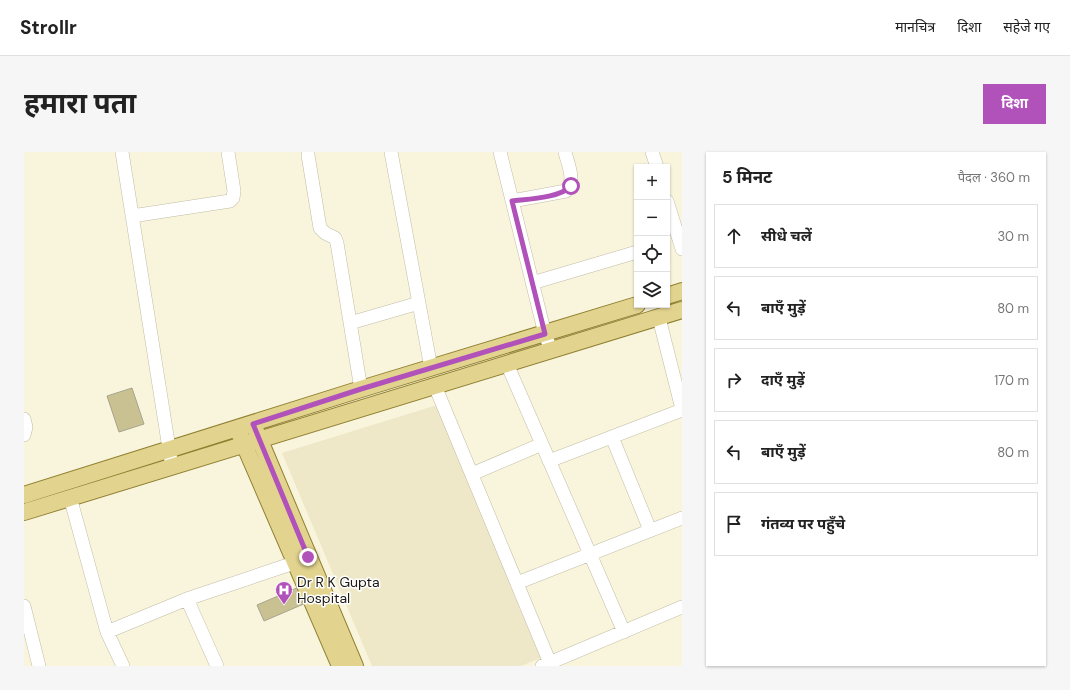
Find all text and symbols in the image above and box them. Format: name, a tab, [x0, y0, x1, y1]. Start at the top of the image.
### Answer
text: Strollr	[20, 15, 77, 40]
text: मानचित्र	[895, 18, 935, 36]
text: दिशा	[957, 18, 981, 36]
text: सहेजे गए	[1003, 18, 1050, 36]
button: दिशा	[983, 84, 1046, 124]
text: हमारा पता	[24, 85, 136, 122]
map controls	[634, 164, 670, 308]
button: +	[634, 164, 670, 200]
text: 5 मिनट	[722, 166, 772, 188]
text: पैदल · 360 m	[958, 169, 1030, 186]
route start	[562, 177, 580, 195]
button: −	[634, 200, 670, 236]
icon: ahead	[723, 225, 745, 247]
text: सीधे चलें	[761, 226, 812, 246]
text: 30 m	[997, 228, 1029, 245]
button: locate	[634, 236, 670, 272]
button: layers	[634, 272, 670, 308]
icon: left	[723, 297, 745, 319]
text: बाएँ मुड़ें	[761, 298, 806, 318]
text: 80 m	[997, 300, 1029, 317]
icon: right	[723, 369, 745, 391]
text: दाएँ मुड़ें	[761, 370, 805, 390]
text: 170 m	[994, 372, 1029, 389]
icon: left	[723, 441, 745, 463]
text: बाएँ मुड़ें	[761, 442, 806, 462]
text: 80 m	[997, 444, 1029, 461]
icon: arrive	[723, 513, 745, 535]
text: गंतव्य पर पहुँचे	[761, 514, 845, 534]
route end	[299, 548, 317, 566]
place label: Dr R K Gupta Hospital	[297, 573, 380, 607]
hospital icon: Dr R K Gupta Hospital	[274, 580, 294, 605]

